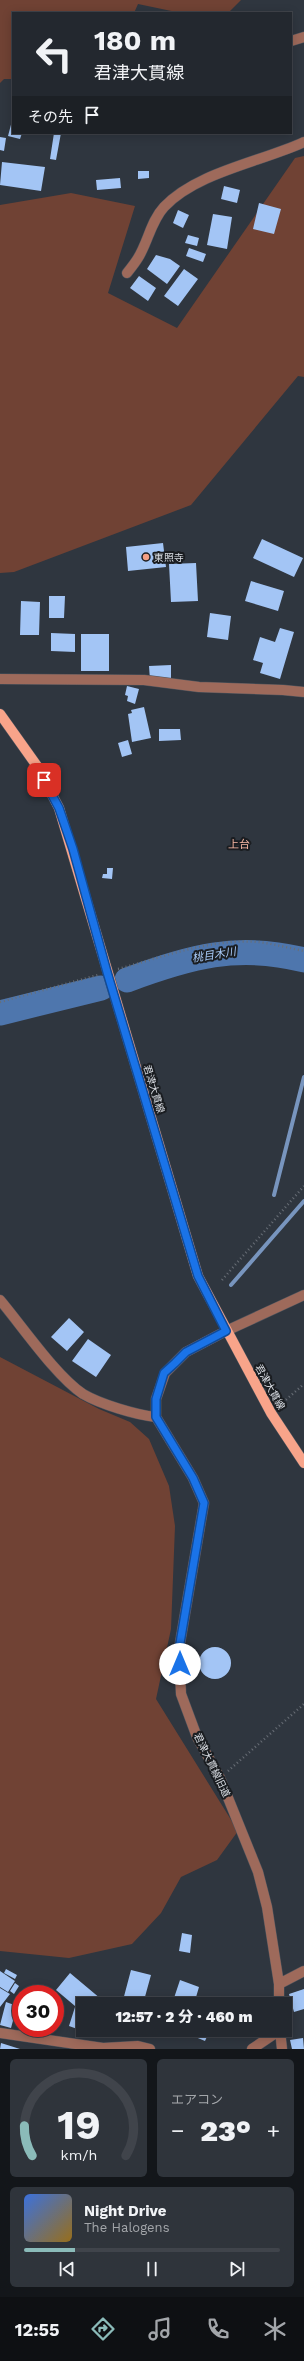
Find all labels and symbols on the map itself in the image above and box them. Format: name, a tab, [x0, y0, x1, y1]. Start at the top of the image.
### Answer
marker: 東照寺	[141, 552, 151, 562]
place label: 東照寺	[154, 552, 184, 563]
pin	[27, 763, 61, 797]
district label: 上台	[228, 838, 250, 851]
water label: 桃目木川	[191, 945, 238, 965]
street label: 君津大貫線	[141, 1063, 167, 1115]
street label: 君津大貫線	[253, 1362, 287, 1412]
position arrow	[159, 1643, 201, 1685]
street label: 君津大貫線旧道	[192, 1731, 232, 1799]
speed limit sign: 30	[12, 1985, 64, 2037]

